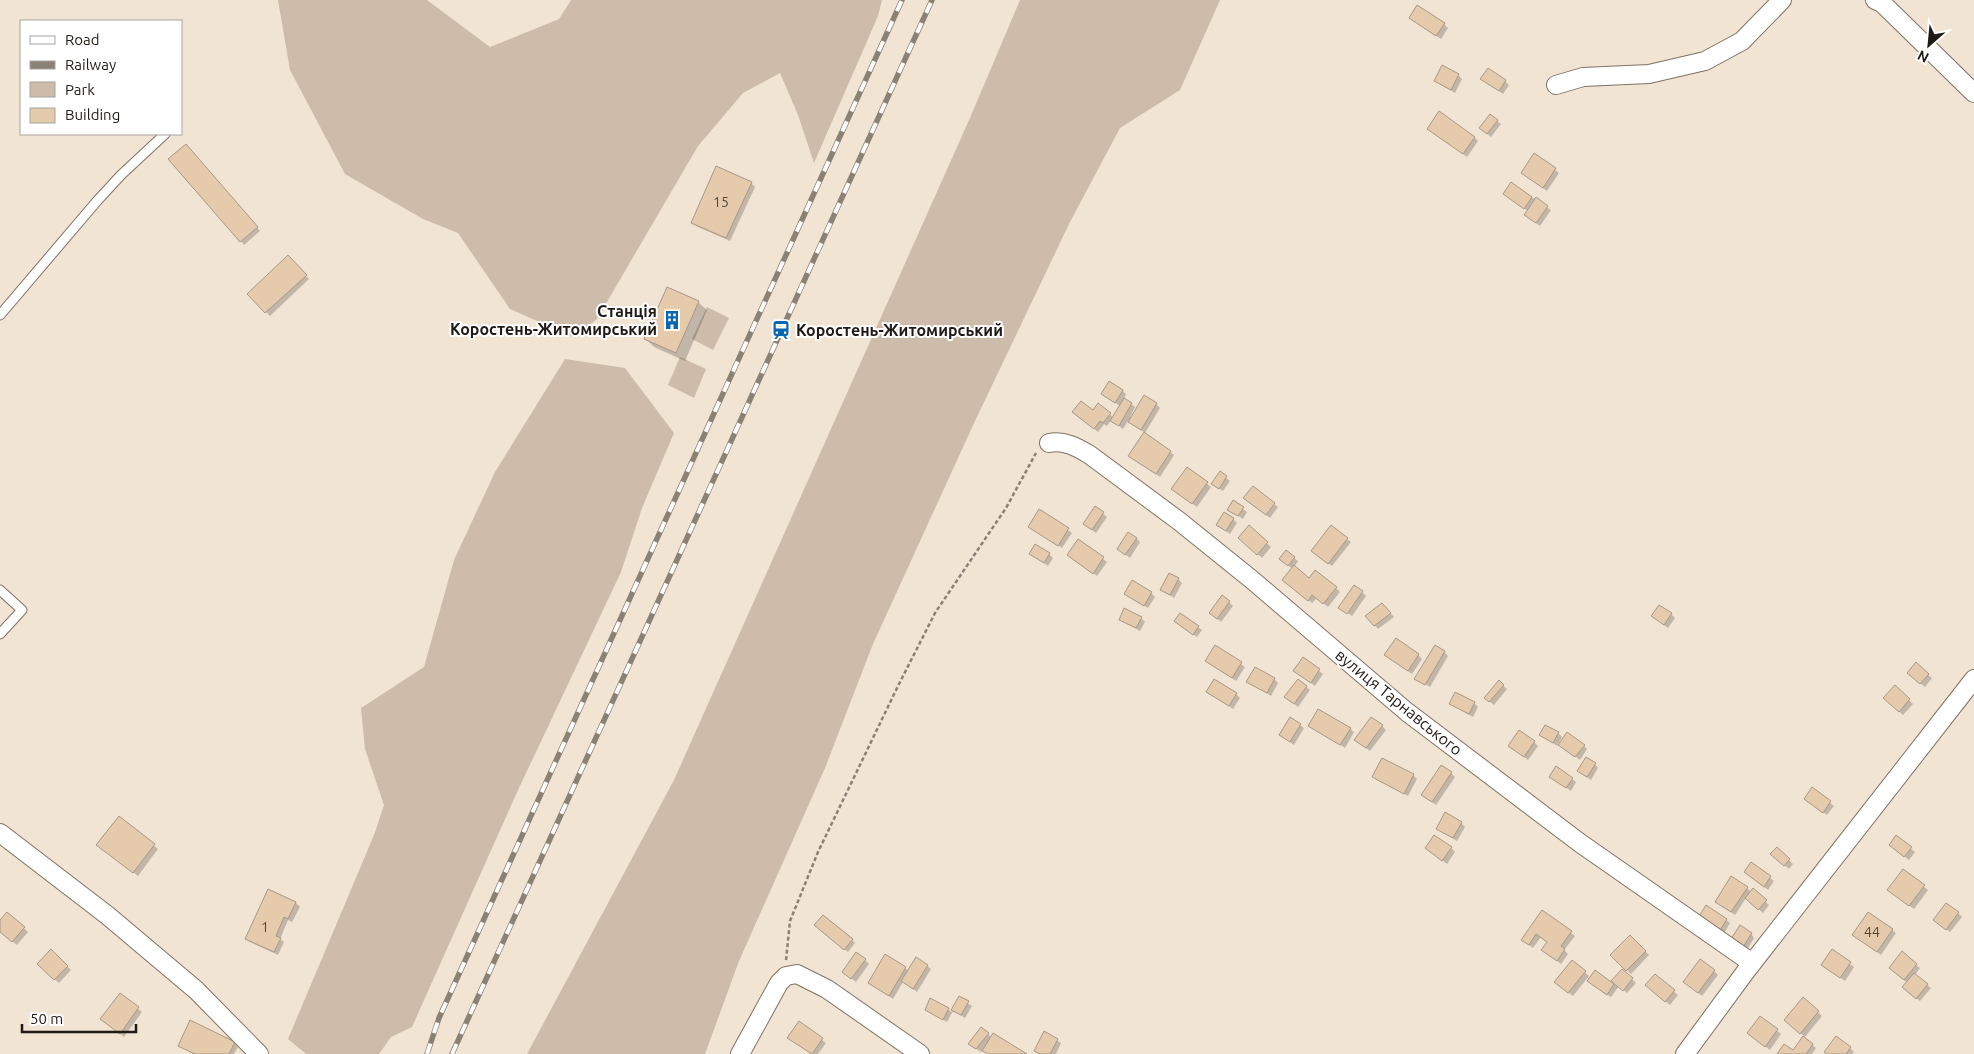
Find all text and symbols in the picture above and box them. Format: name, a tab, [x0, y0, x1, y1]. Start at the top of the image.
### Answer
legend	[20, 20, 182, 135]
north arrow	[1904, 20, 1954, 70]
text: Road	[65, 31, 100, 48]
text: N	[1915, 47, 1931, 66]
text: Railway	[65, 56, 116, 73]
text: Park	[65, 81, 95, 98]
text: Building	[65, 106, 120, 123]
house number: 15	[713, 194, 729, 210]
place label: Станція Коростень-Житомирський	[450, 302, 657, 338]
building icon: Станція Коростень-Житомирський	[661, 309, 683, 331]
station icon: Коростень-Житомирський	[770, 319, 792, 341]
place label: Коростень-Житомирський	[796, 321, 1003, 339]
street label: вулиця Тарнавського	[1332, 645, 1466, 759]
house number: 1	[261, 919, 269, 935]
house number: 44	[1864, 924, 1880, 940]
scale bar	[22, 1002, 136, 1034]
text: 50 m	[30, 1010, 63, 1027]

